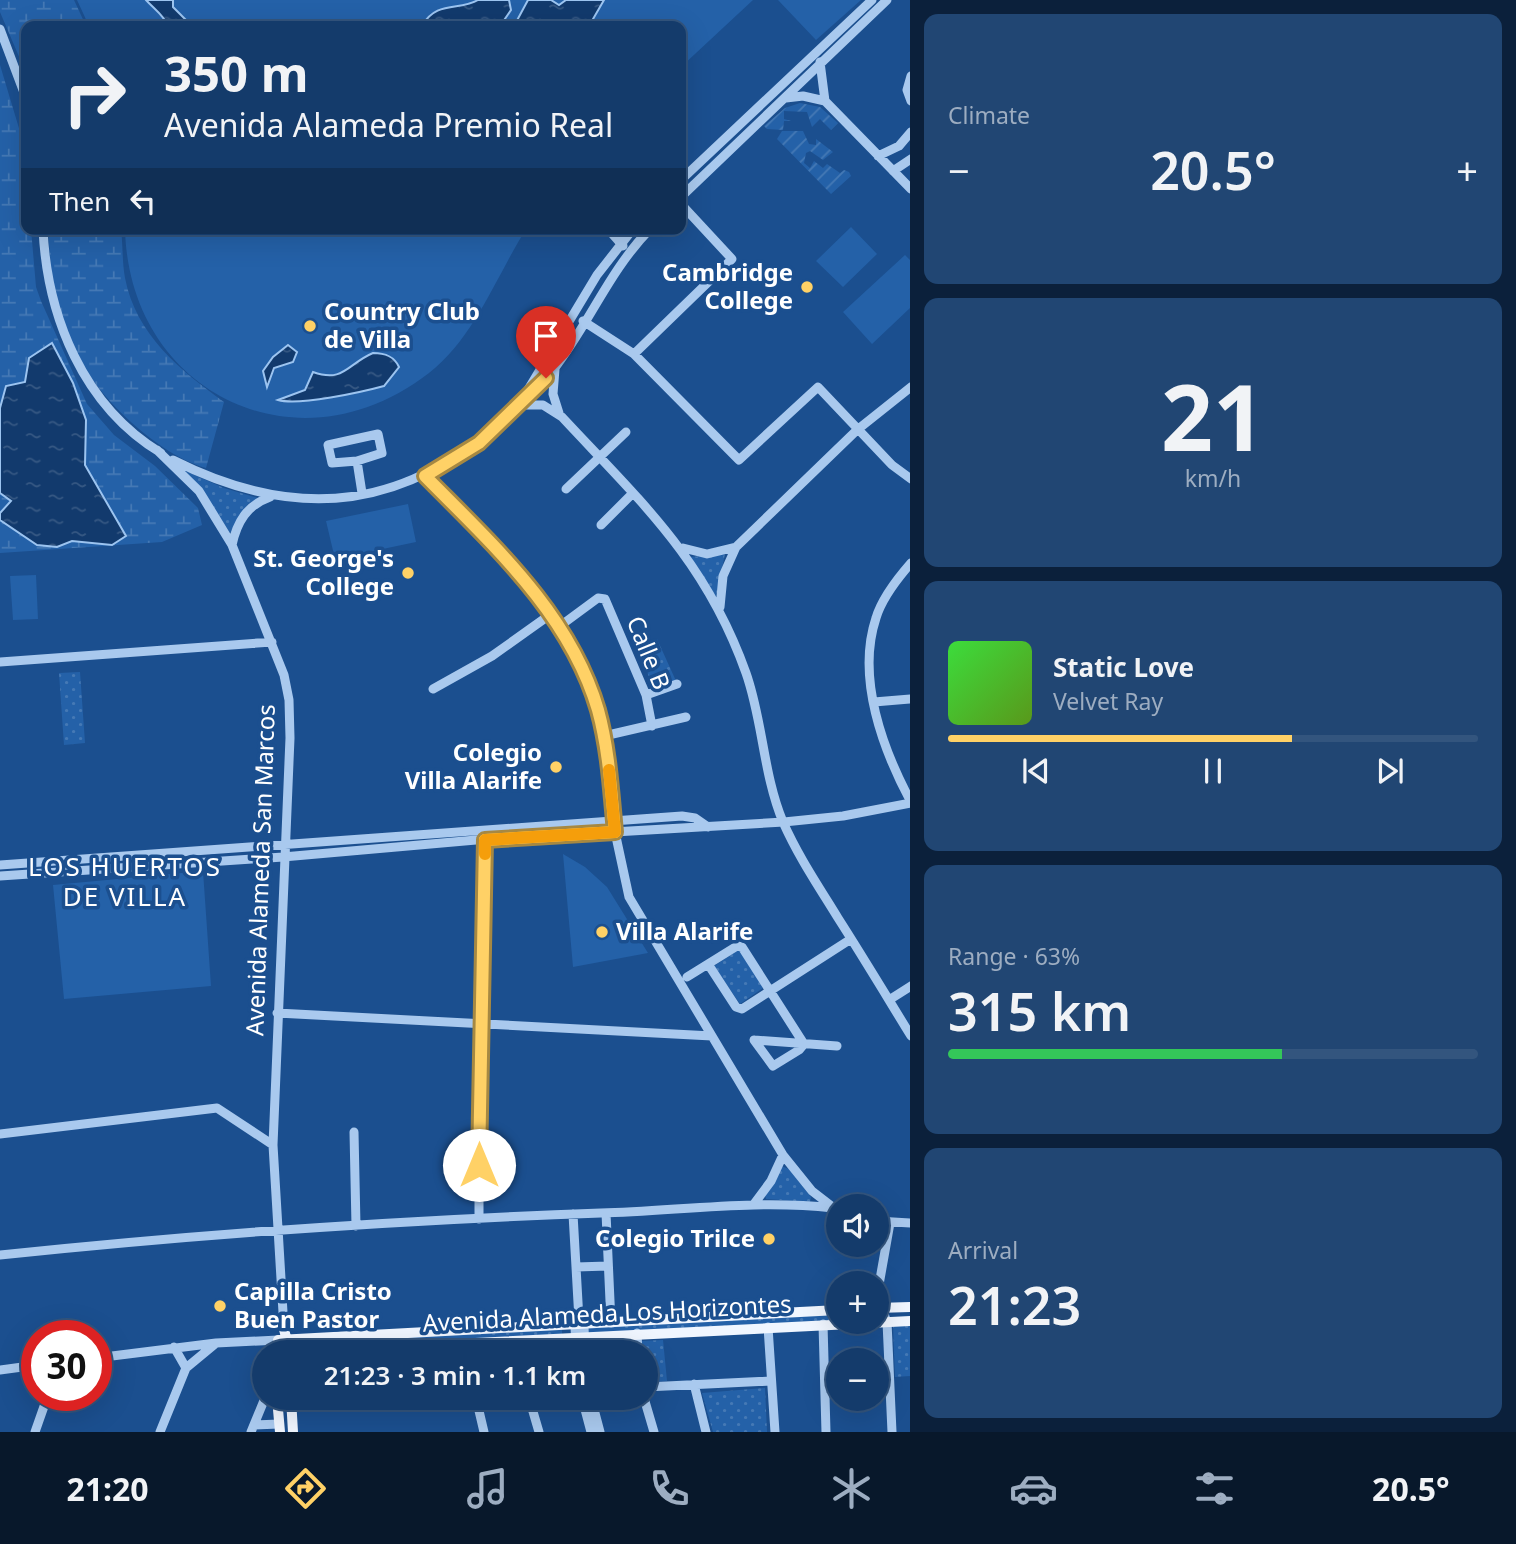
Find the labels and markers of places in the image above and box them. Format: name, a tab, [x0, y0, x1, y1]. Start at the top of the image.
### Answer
place label: Cambridge College	[662, 255, 793, 316]
marker: Cambridge College	[799, 279, 815, 295]
place label: Country Club de Villa	[324, 294, 480, 355]
pin	[516, 306, 576, 378]
marker: Country Club de Villa	[302, 318, 318, 334]
place label: St. George's College	[253, 541, 394, 602]
marker: St. George's College	[400, 565, 416, 581]
place label: Colegio Villa Alarife	[405, 735, 542, 796]
marker: Colegio Villa Alarife	[548, 759, 564, 775]
place label: Villa Alarife	[616, 914, 753, 947]
marker: Villa Alarife	[594, 924, 610, 940]
place label: Colegio Trilce	[595, 1221, 755, 1254]
marker: Colegio Trilce	[761, 1231, 777, 1247]
place label: Capilla Cristo Buen Pastor	[234, 1274, 392, 1335]
marker: Capilla Cristo Buen Pastor	[212, 1298, 228, 1314]

